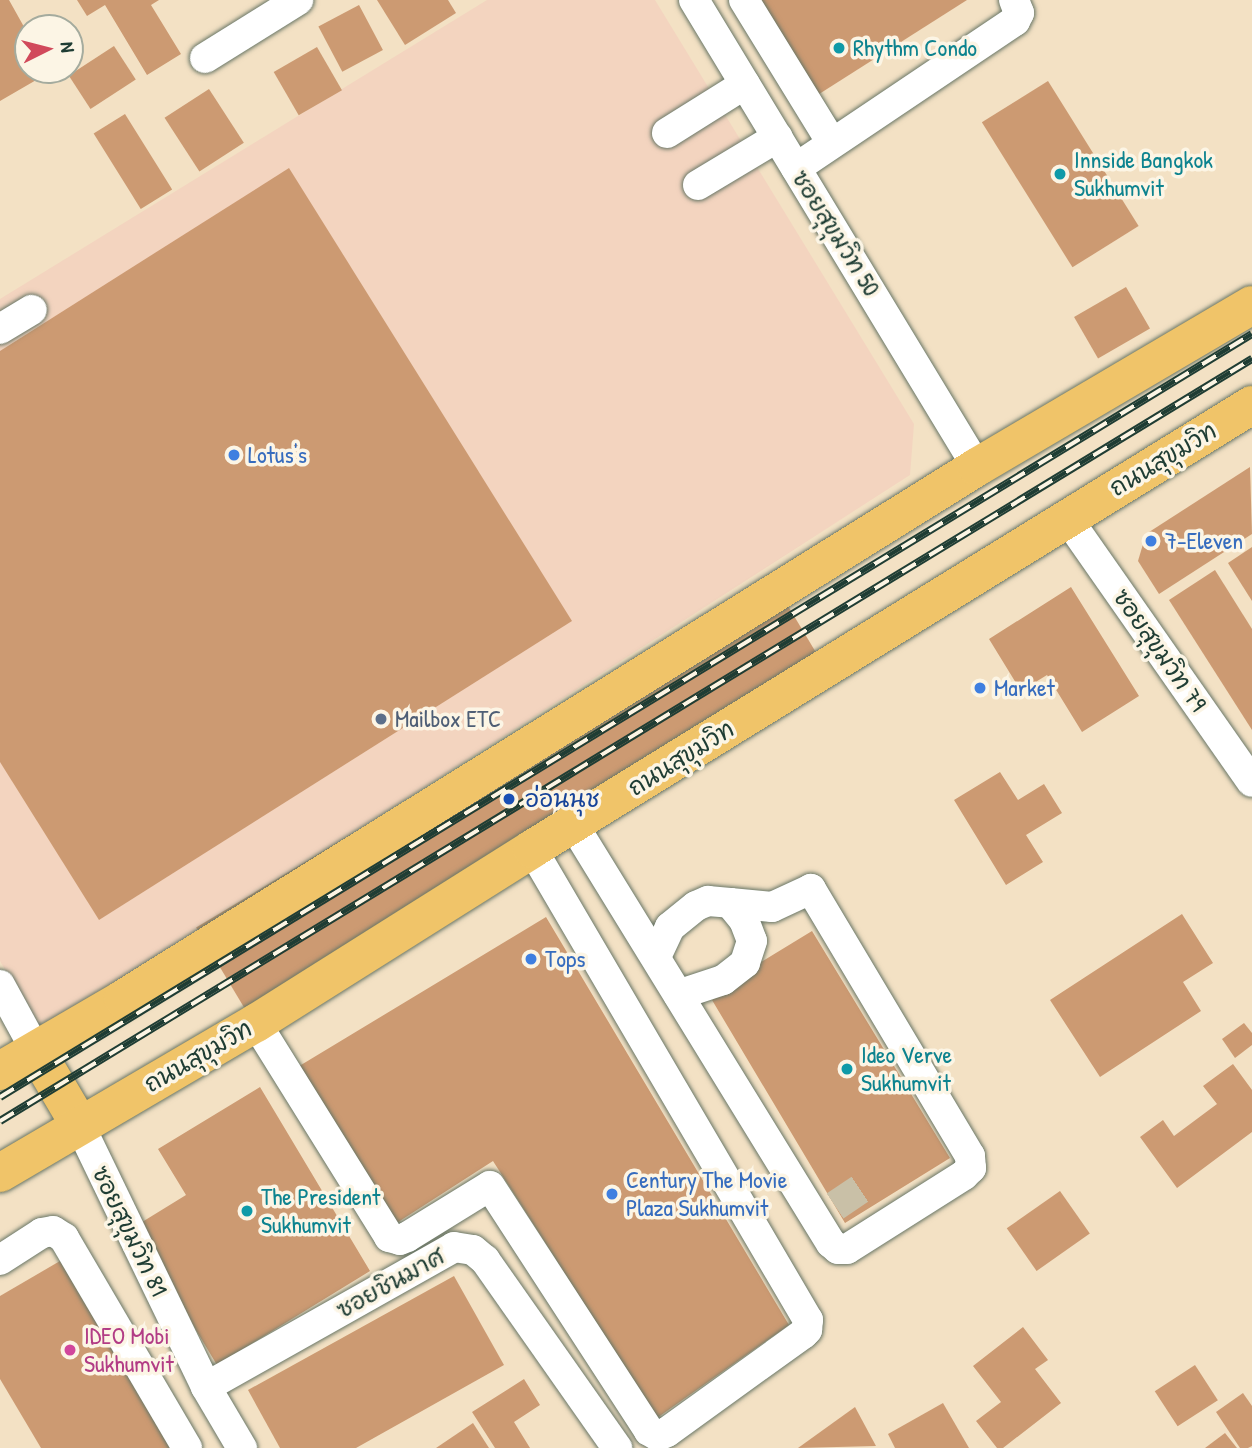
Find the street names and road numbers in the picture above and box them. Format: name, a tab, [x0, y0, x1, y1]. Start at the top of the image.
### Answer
street label: ซอยสุขุมวิท 50	[786, 165, 886, 301]
street label: ถนนสุขุมวิท	[1104, 416, 1222, 502]
street label: ซอยสุขุมวิท 79	[1107, 583, 1213, 717]
street label: ถนนสุขุมวิท	[622, 714, 740, 802]
street label: ถนนสุขุมวิท	[139, 1014, 257, 1098]
street label: ซอยสุขุมวิท 81	[86, 1161, 174, 1301]
street label: ซอยชินมาศ	[331, 1242, 449, 1324]

